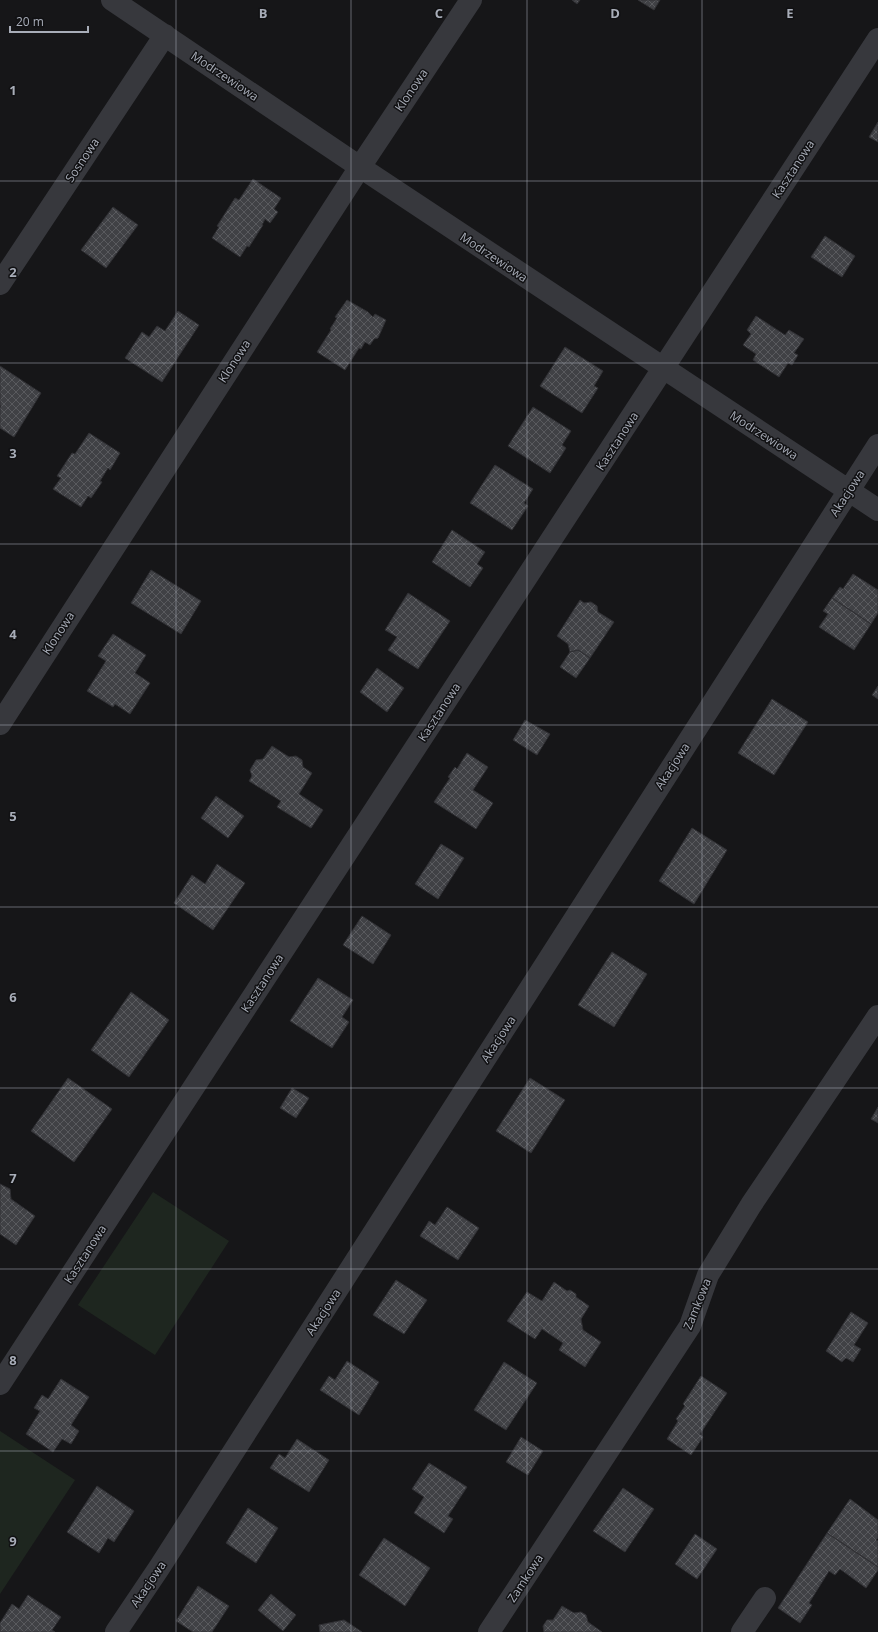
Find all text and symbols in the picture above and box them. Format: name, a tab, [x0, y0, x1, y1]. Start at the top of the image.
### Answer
text: B	[259, 4, 268, 22]
text: C	[435, 4, 443, 22]
text: D	[610, 4, 620, 22]
text: E	[786, 4, 794, 22]
scale bar	[10, 8, 88, 34]
text: 20 m	[16, 13, 44, 30]
street label: Modrzewiowa	[188, 47, 262, 105]
street label: Klonowa	[390, 65, 432, 115]
text: 1	[9, 81, 17, 99]
street label: Sosnowa	[61, 134, 103, 186]
street label: Kasztanowa	[768, 136, 818, 202]
street label: Modrzewiowa	[457, 228, 531, 286]
text: 2	[9, 263, 17, 281]
street label: Klonowa	[214, 336, 254, 386]
street label: Modrzewiowa	[727, 407, 801, 463]
street label: Kasztanowa	[592, 408, 642, 474]
text: 3	[9, 444, 17, 462]
street label: Akacjowa	[826, 466, 868, 520]
street label: Klonowa	[38, 608, 78, 658]
text: 4	[9, 625, 17, 643]
street label: Kasztanowa	[414, 679, 464, 745]
street label: Akacjowa	[651, 739, 693, 793]
text: 5	[9, 807, 17, 825]
street label: Kasztanowa	[237, 950, 287, 1016]
text: 6	[9, 988, 17, 1006]
street label: Akacjowa	[477, 1012, 519, 1066]
text: 7	[9, 1169, 17, 1187]
street label: Kasztanowa	[60, 1221, 110, 1287]
street label: Zamkowa	[679, 1276, 715, 1332]
street label: Akacjowa	[302, 1285, 344, 1339]
text: 8	[9, 1351, 17, 1369]
text: 9	[9, 1532, 17, 1550]
street label: Zamkowa	[503, 1551, 547, 1605]
street label: Akacjowa	[126, 1557, 170, 1611]

